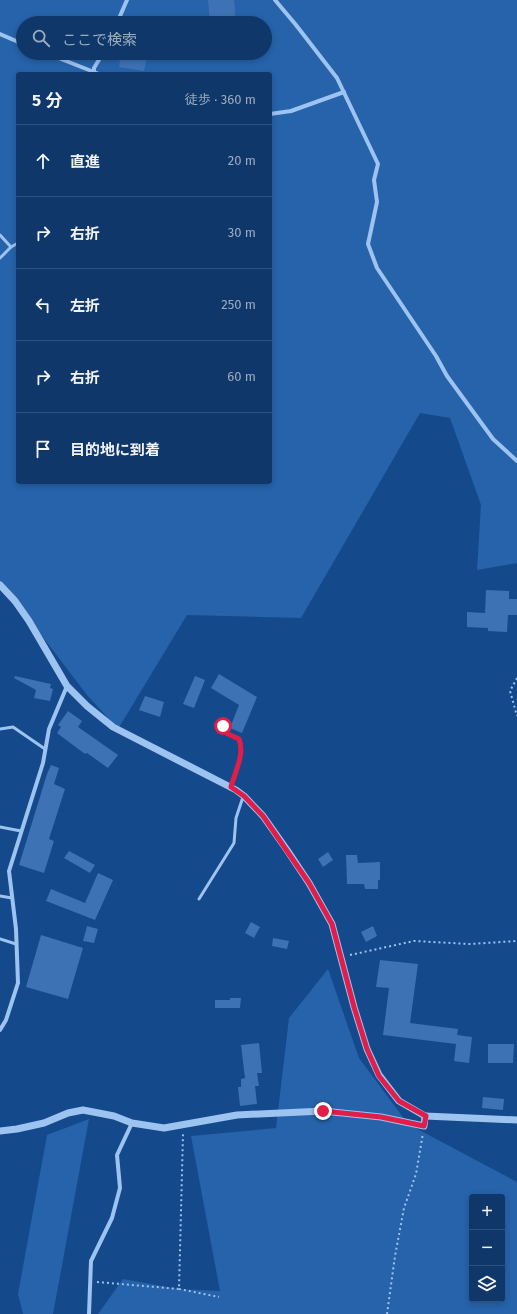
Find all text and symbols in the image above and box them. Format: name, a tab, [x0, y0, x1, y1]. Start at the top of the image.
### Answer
search box	[16, 16, 272, 60]
icon: search	[30, 27, 52, 49]
text: ここで検索	[62, 31, 137, 49]
text: 5 分	[32, 90, 62, 111]
text: 徒歩 · 360 m	[185, 92, 256, 107]
icon: ahead	[32, 150, 54, 172]
text: 直進	[70, 153, 100, 171]
text: 20 m	[228, 153, 256, 168]
icon: right	[32, 222, 54, 244]
text: 右折	[70, 225, 100, 243]
text: 30 m	[228, 225, 256, 240]
icon: left	[32, 294, 54, 316]
text: 左折	[70, 297, 100, 315]
text: 250 m	[221, 297, 256, 312]
icon: right	[32, 366, 54, 388]
text: 右折	[70, 369, 100, 387]
text: 60 m	[227, 369, 256, 384]
icon: arrive	[32, 438, 54, 460]
text: 目的地に到着	[70, 441, 160, 459]
route start	[214, 717, 232, 735]
route end	[314, 1102, 332, 1120]
map controls	[469, 1194, 505, 1302]
button: +	[469, 1194, 505, 1230]
button: −	[469, 1230, 505, 1266]
button: layers	[469, 1266, 505, 1302]

